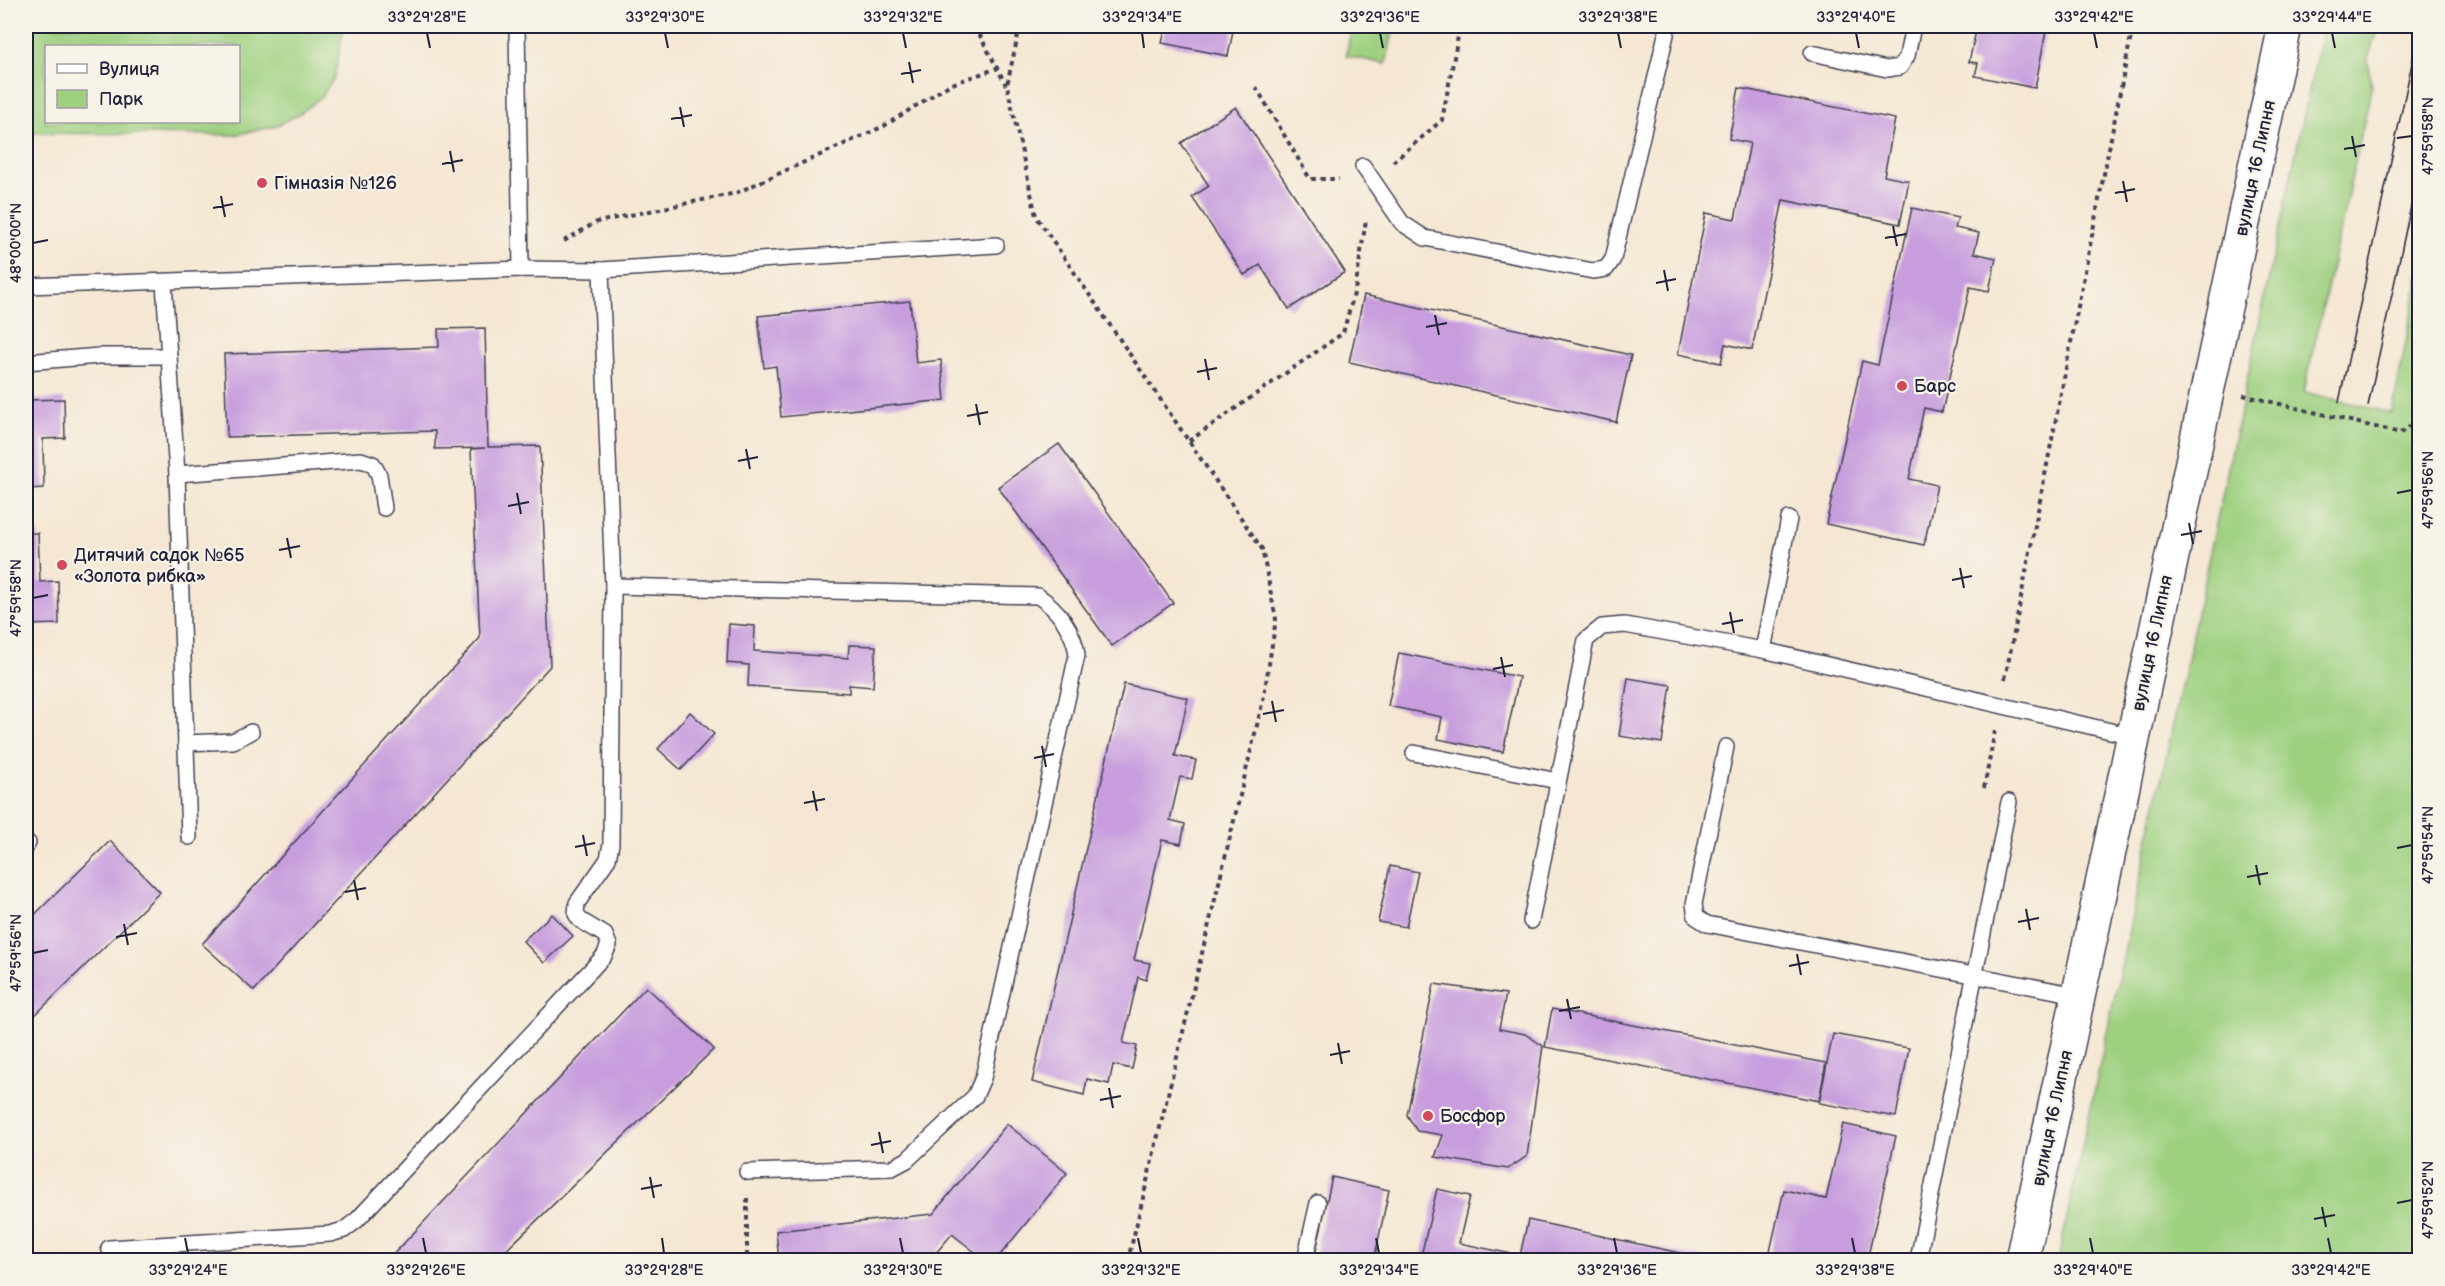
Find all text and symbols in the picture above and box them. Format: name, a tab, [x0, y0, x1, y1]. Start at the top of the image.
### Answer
text: 33°29'28"E	[387, 8, 467, 27]
text: 33°29'30"E	[625, 8, 705, 27]
text: 33°29'32"E	[863, 8, 943, 27]
text: 33°29'34"E	[1102, 8, 1182, 27]
text: 33°29'36"E	[1340, 8, 1420, 27]
text: 33°29'38"E	[1578, 8, 1658, 27]
text: 33°29'40"E	[1816, 8, 1896, 27]
text: 33°29'42"E	[2054, 8, 2134, 27]
text: 33°29'44"E	[2292, 8, 2372, 27]
legend	[45, 45, 240, 123]
text: Вулиця	[99, 59, 160, 80]
text: Парк	[99, 89, 143, 110]
text: 47°59'58"N	[2419, 97, 2438, 175]
street label: вулиця 16 Липня	[2231, 98, 2280, 238]
place label: Гімназія №126	[274, 173, 397, 194]
marker: Гімназія №126	[255, 176, 269, 190]
text: 48°00'00"N	[7, 203, 26, 283]
place label: Барс	[1914, 376, 1956, 397]
marker: Барс	[1895, 379, 1909, 393]
text: 47°59'56"N	[2419, 451, 2438, 529]
place label: Дитячий садок №65 «Золота рибка»	[74, 545, 245, 587]
marker: Дитячий садок №65 «Золота рибка»	[55, 558, 69, 572]
text: 47°59'58"N	[7, 559, 26, 637]
street label: вулиця 16 Липня	[2128, 573, 2177, 713]
text: 47°59'54"N	[2419, 806, 2438, 884]
text: 47°59'56"N	[7, 914, 26, 992]
street label: вулиця 16 Липня	[2028, 1048, 2077, 1188]
place label: Босфор	[1440, 1106, 1505, 1127]
marker: Босфор	[1421, 1109, 1435, 1123]
text: 47°59'52"N	[2419, 1161, 2438, 1239]
text: 33°29'24"E	[148, 1261, 228, 1280]
text: 33°29'26"E	[386, 1261, 466, 1280]
text: 33°29'28"E	[624, 1261, 704, 1280]
text: 33°29'30"E	[863, 1261, 943, 1280]
text: 33°29'32"E	[1101, 1261, 1181, 1280]
text: 33°29'34"E	[1339, 1261, 1419, 1280]
text: 33°29'36"E	[1577, 1261, 1657, 1280]
text: 33°29'38"E	[1815, 1261, 1895, 1280]
text: 33°29'40"E	[2053, 1261, 2133, 1280]
text: 33°29'42"E	[2291, 1261, 2371, 1280]

